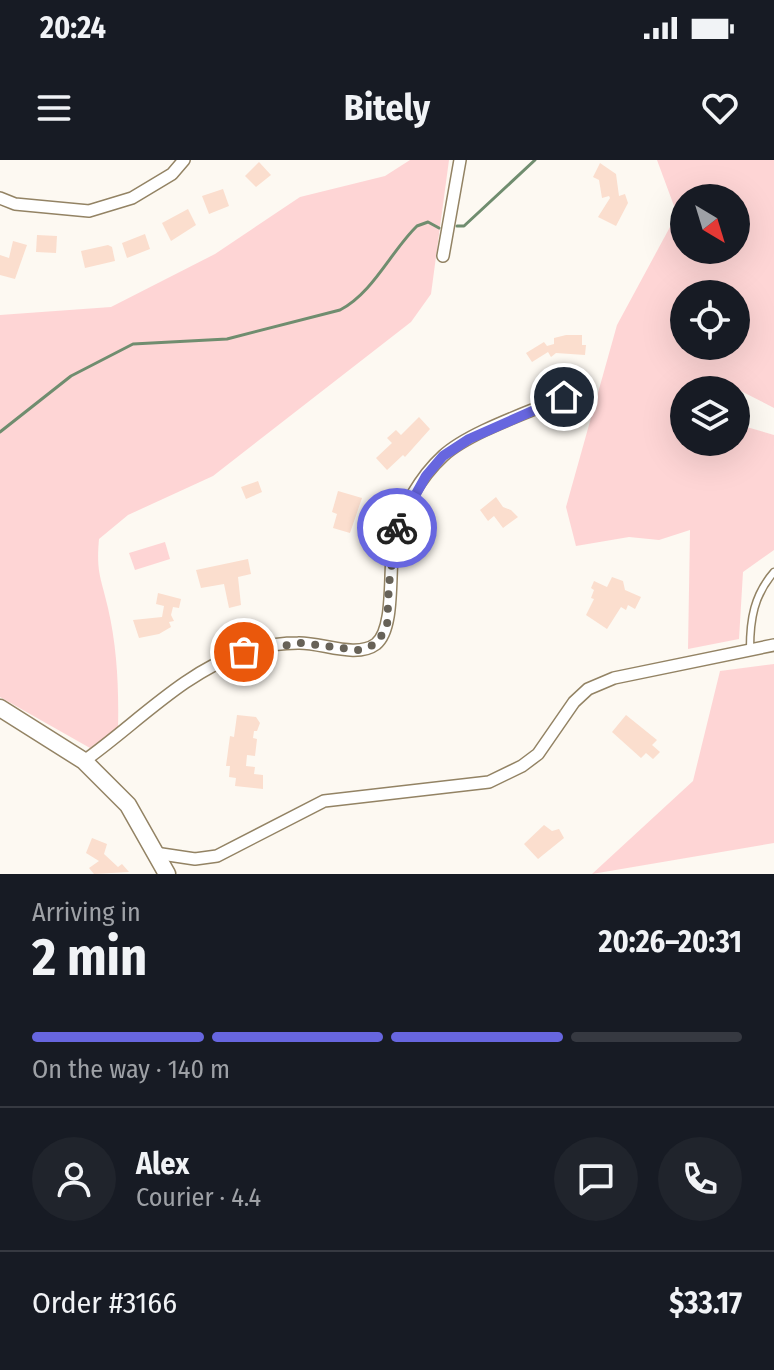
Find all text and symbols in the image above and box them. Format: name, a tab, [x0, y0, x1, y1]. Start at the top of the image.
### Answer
text: 20:24	[40, 10, 106, 46]
icon: menu	[32, 86, 76, 130]
text: Bitely	[344, 86, 430, 130]
icon: heart	[698, 86, 742, 130]
north arrow	[670, 184, 750, 264]
map controls	[670, 184, 750, 456]
button: locate	[670, 280, 750, 360]
pin	[530, 363, 598, 431]
icon: home	[542, 375, 586, 419]
button: layers	[670, 376, 750, 456]
courier	[357, 488, 437, 568]
icon: bike	[375, 506, 419, 550]
pin	[210, 618, 278, 686]
icon: bag	[222, 630, 266, 674]
text: Arriving in	[32, 897, 141, 928]
text: 20:26–20:31	[599, 924, 742, 960]
text: 2 min	[32, 926, 147, 989]
text: On the way · 140 m	[32, 1054, 230, 1085]
button: person	[32, 1137, 116, 1221]
button: chat	[554, 1137, 638, 1221]
button: phone	[658, 1137, 742, 1221]
text: Alex	[136, 1146, 189, 1182]
text: Courier · 4.4	[136, 1182, 261, 1213]
text: Order #3166	[32, 1285, 177, 1321]
text: $33.17	[669, 1285, 742, 1321]

